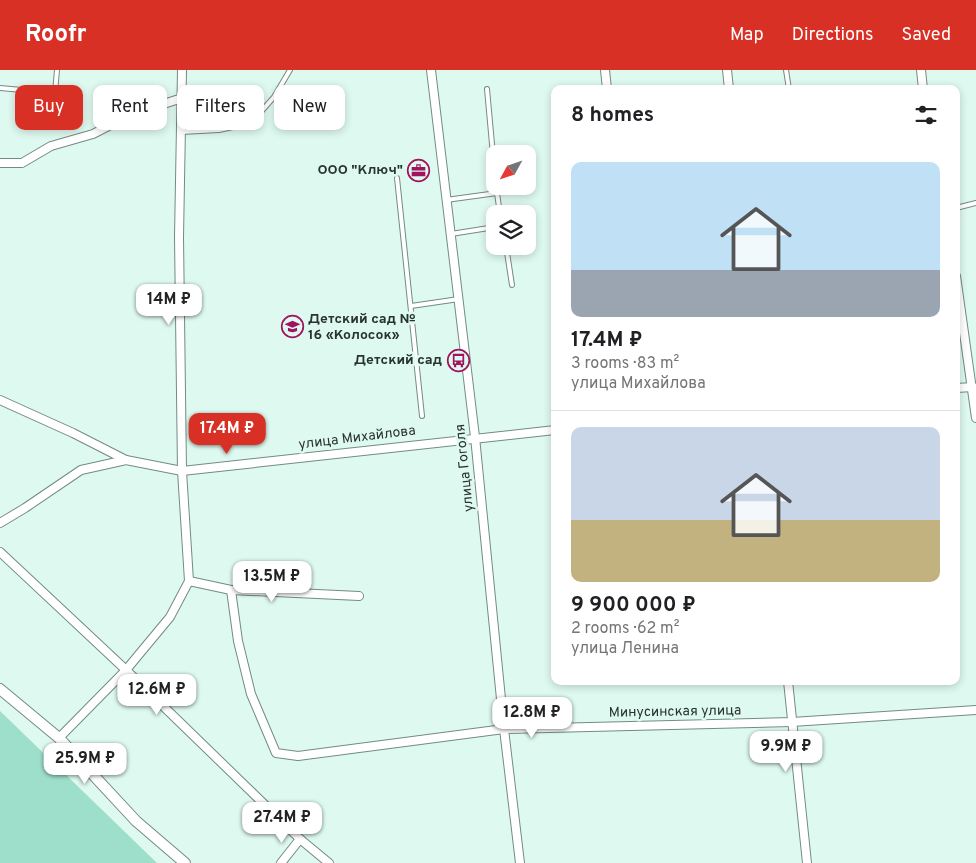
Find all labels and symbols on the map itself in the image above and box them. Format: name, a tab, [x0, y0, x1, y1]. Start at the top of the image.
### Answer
north arrow	[486, 145, 536, 195]
office icon: ООО "Ключ"	[407, 158, 431, 182]
place label: ООО "Ключ"	[317, 162, 403, 179]
pin: 14M ₽	[134, 284, 204, 326]
place label: Детский сад № 16 «Колосок»	[308, 311, 416, 344]
school or university icon: Детский сад № 16 «Колосок»	[280, 315, 304, 339]
bus stop icon: Детский сад	[446, 348, 470, 372]
place label: Детский сад	[354, 352, 442, 369]
pin: 17.4M ₽	[181, 412, 273, 455]
street label: улица Михайлова	[297, 422, 417, 454]
street label: улица Гоголя	[452, 423, 478, 513]
pin: 13.5M ₽	[226, 560, 318, 603]
pin: 12.6M ₽	[111, 674, 203, 716]
pin: 12.8M ₽	[486, 696, 578, 739]
street label: Минусинская улица	[608, 702, 742, 722]
pin: 9.9M ₽	[745, 730, 827, 773]
pin: 25.9M ₽	[39, 742, 131, 785]
pin: 27.4M ₽	[236, 802, 328, 844]

